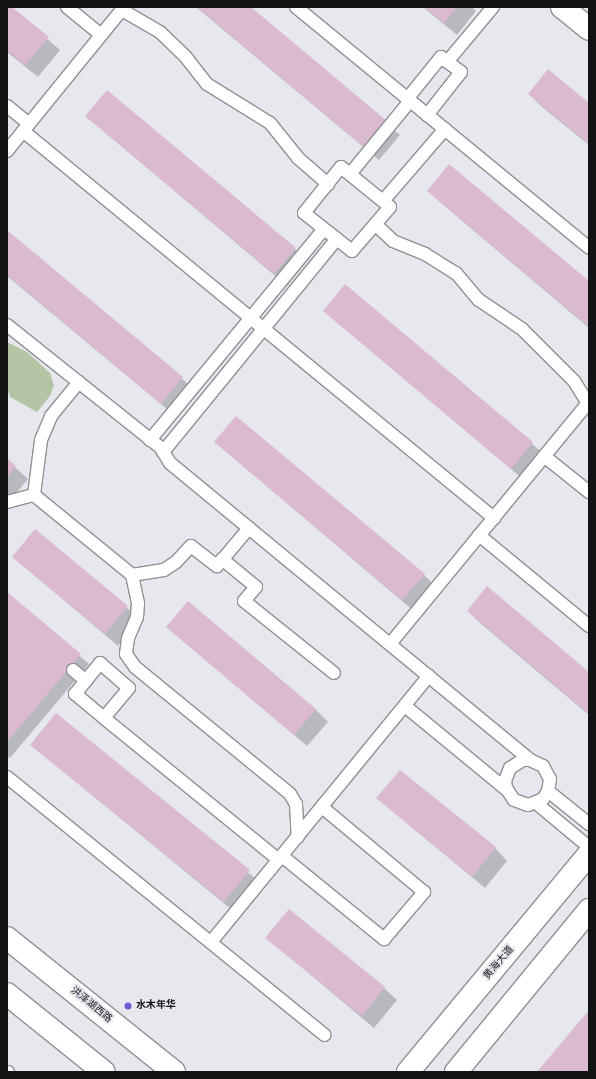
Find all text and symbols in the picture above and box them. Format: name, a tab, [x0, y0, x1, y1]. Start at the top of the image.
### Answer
street label: 黄海大道	[482, 944, 516, 982]
street label: 洪泽湖西路	[68, 985, 114, 1025]
place label: 水木年华	[136, 1000, 176, 1012]
marker: 水木年华	[123, 1001, 133, 1011]

